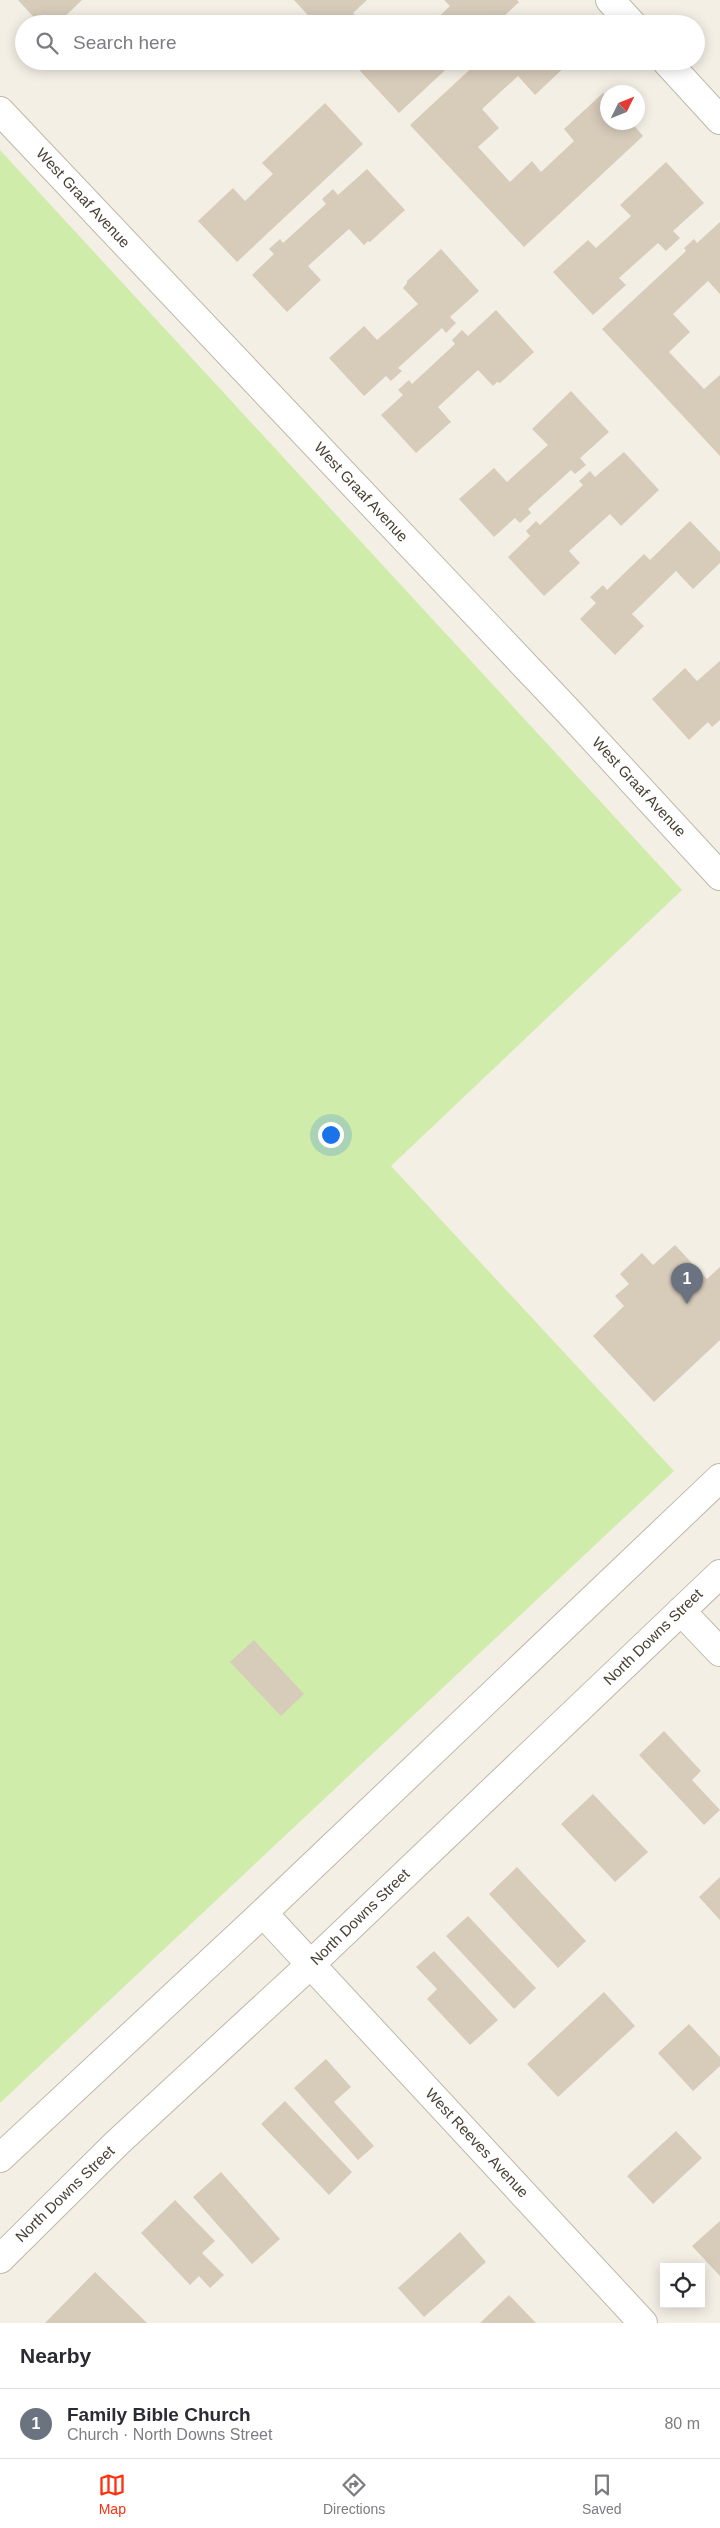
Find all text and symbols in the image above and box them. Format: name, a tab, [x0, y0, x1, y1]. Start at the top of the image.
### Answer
search box	[15, 15, 705, 70]
icon: search	[33, 29, 61, 57]
text: Search here	[73, 32, 177, 53]
north arrow	[600, 85, 645, 130]
street label: West Graaf Avenue	[33, 144, 134, 251]
street label: West Graaf Avenue	[311, 438, 412, 545]
street label: West Graaf Avenue	[589, 733, 690, 840]
your location	[318, 1122, 344, 1148]
pin: 1	[671, 1263, 703, 1304]
street label: North Downs Street	[600, 1584, 706, 1688]
street label: North Downs Street	[307, 1864, 413, 1968]
street label: West Reeves Avenue	[422, 2085, 532, 2201]
street label: North Downs Street	[12, 2141, 118, 2245]
map controls	[660, 2263, 705, 2308]
button: locate	[660, 2263, 705, 2308]
text: Nearby	[20, 2344, 91, 2367]
text: Family Bible Church	[67, 2404, 251, 2425]
text: 1	[32, 2415, 40, 2432]
text: 80 m	[664, 2415, 700, 2432]
text: Church · North Downs Street	[67, 2426, 272, 2443]
tab: Map	[98, 2471, 126, 2517]
tab: Directions	[323, 2471, 385, 2517]
tab: Saved	[582, 2471, 622, 2517]

